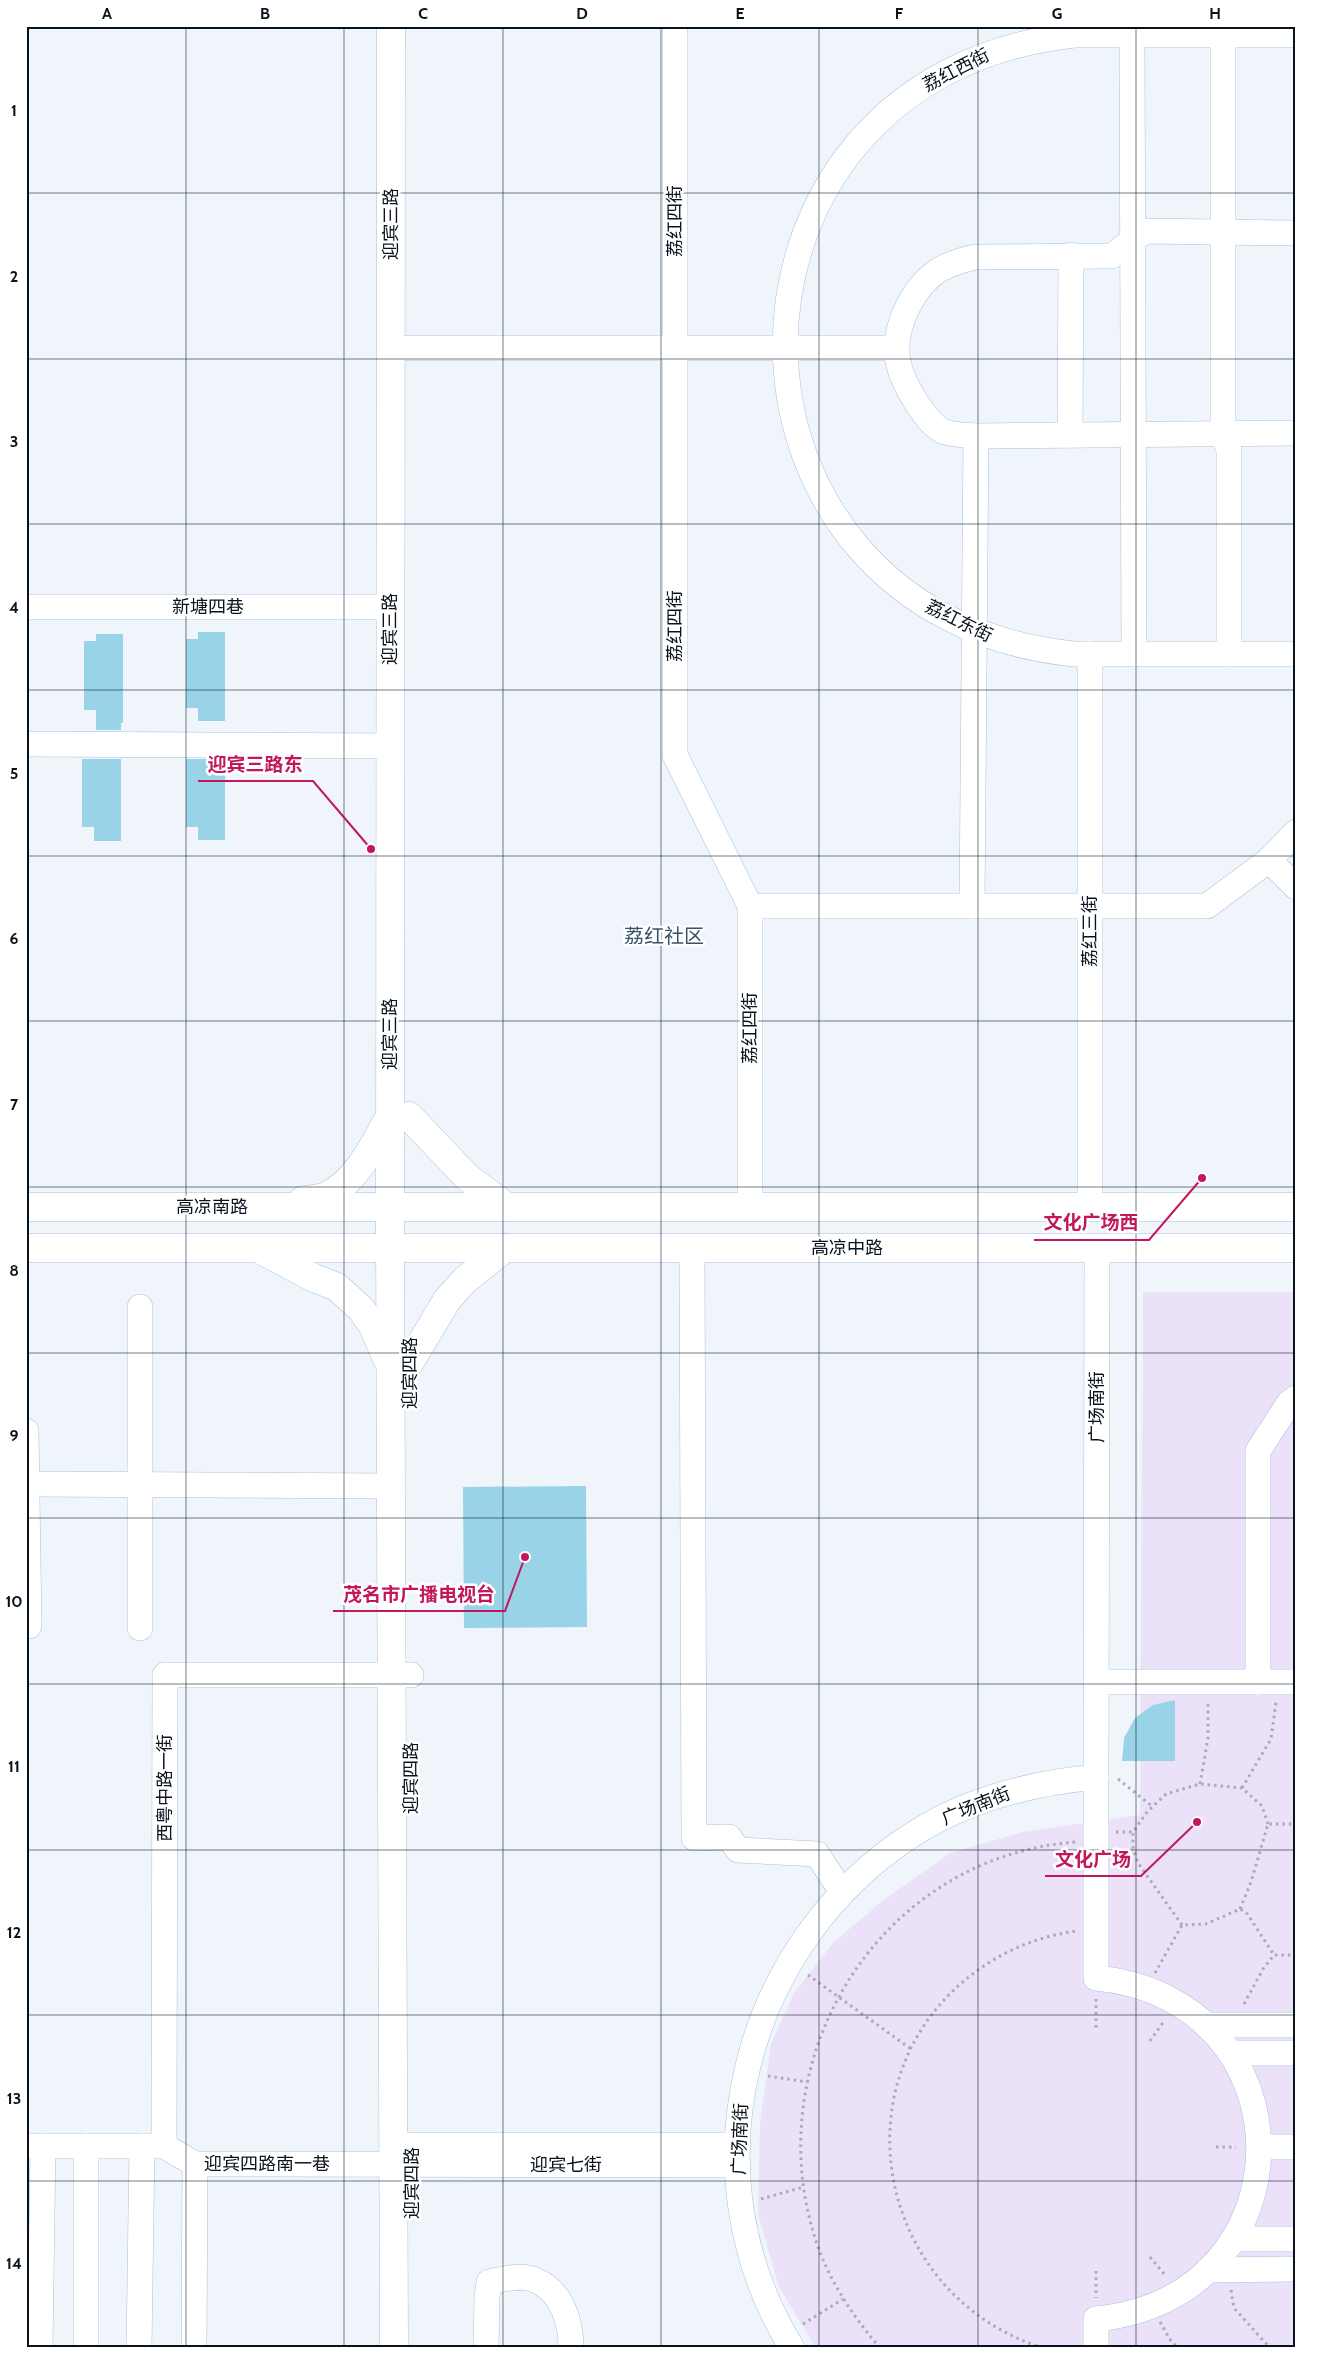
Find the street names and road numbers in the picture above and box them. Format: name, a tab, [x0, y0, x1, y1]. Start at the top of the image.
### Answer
street label: 荔红西街	[919, 44, 993, 96]
street label: 荔红四街	[664, 185, 686, 257]
street label: 迎宾三路	[380, 188, 402, 260]
street label: 荔红四街	[664, 590, 686, 662]
street label: 迎宾三路	[379, 593, 401, 665]
street label: 荔红东街	[922, 595, 996, 647]
street label: 新塘四巷	[172, 596, 244, 618]
street label: 荔红三街	[1079, 895, 1101, 967]
street label: 荔红四街	[739, 992, 761, 1064]
street label: 迎宾三路	[379, 998, 401, 1070]
street label: 高凉南路	[176, 1196, 248, 1218]
street label: 高凉中路	[811, 1237, 883, 1259]
street label: 迎宾四路	[399, 1337, 421, 1409]
street label: 广场南街	[1086, 1371, 1108, 1443]
street label: 西粤中路一街	[154, 1734, 176, 1842]
street label: 迎宾四路	[400, 1742, 422, 1814]
street label: 广场南街	[939, 1782, 1013, 1830]
street label: 广场南街	[728, 2103, 752, 2175]
street label: 迎宾四路	[401, 2147, 423, 2219]
street label: 迎宾四路南一巷	[204, 2153, 330, 2175]
street label: 迎宾七街	[530, 2154, 602, 2176]

